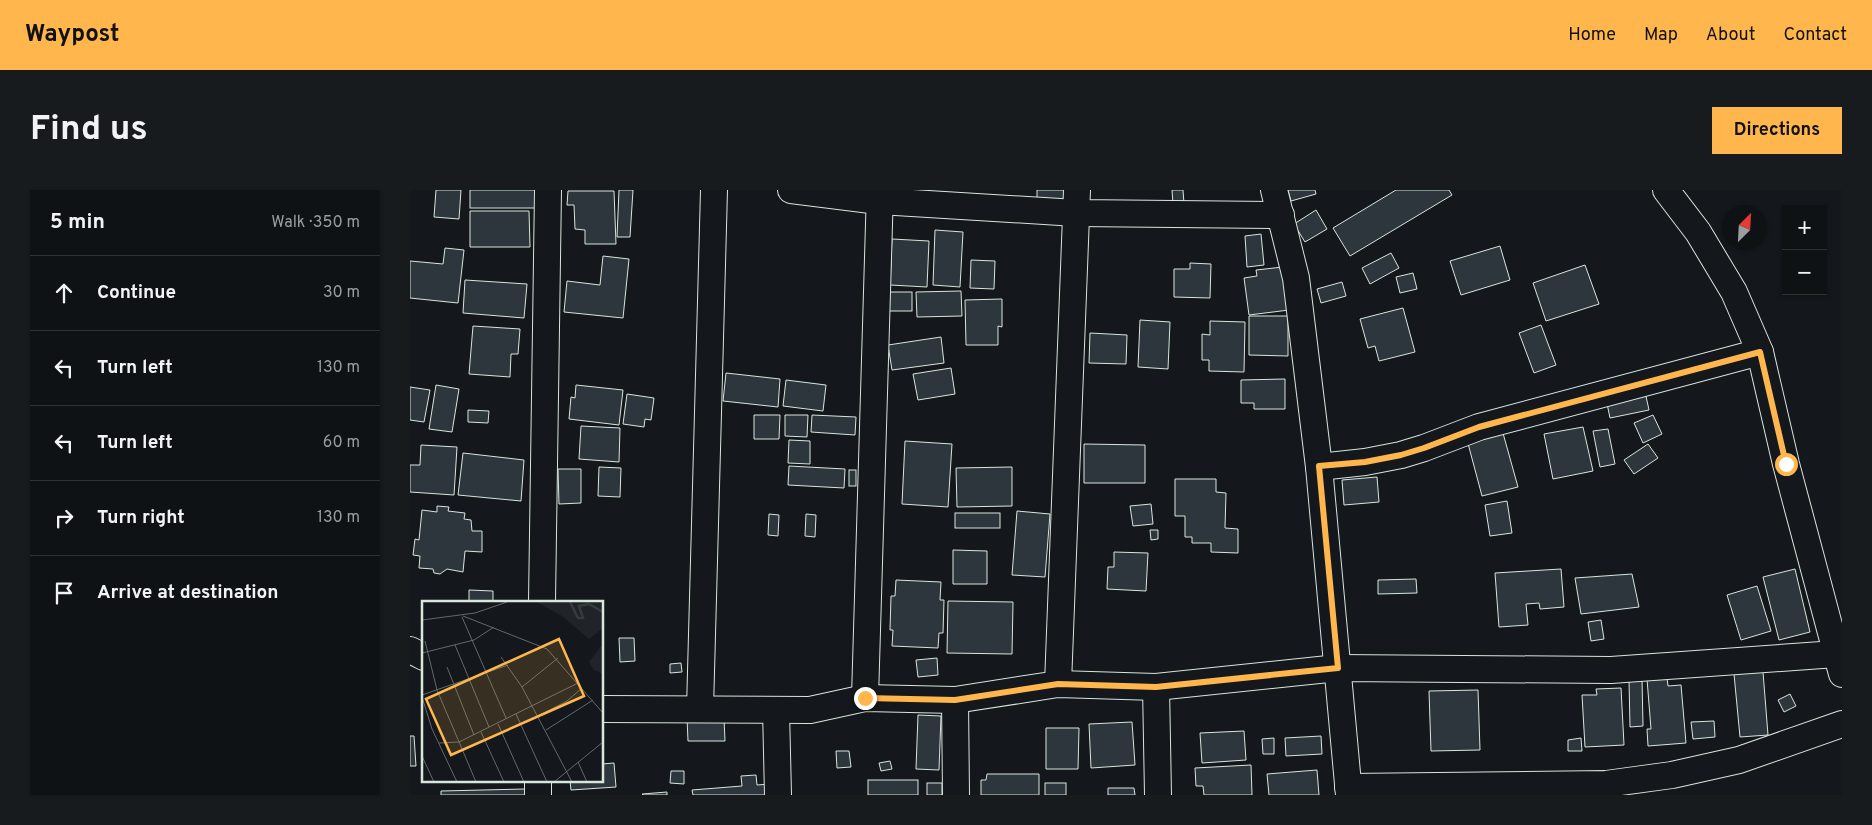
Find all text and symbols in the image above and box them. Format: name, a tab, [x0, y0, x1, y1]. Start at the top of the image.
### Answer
text: Waypost	[25, 20, 119, 50]
text: Home	[1568, 24, 1616, 47]
text: Map	[1644, 24, 1678, 47]
text: About	[1706, 24, 1755, 47]
text: Contact	[1783, 24, 1847, 47]
button: Directions	[1712, 107, 1842, 154]
text: Find us	[30, 108, 148, 152]
north arrow	[1722, 205, 1767, 250]
map controls	[1782, 205, 1827, 295]
button: +	[1782, 205, 1827, 250]
text: 5 min	[50, 209, 105, 236]
text: Walk · 350 m	[271, 213, 360, 233]
button: −	[1782, 250, 1827, 295]
icon: ahead	[50, 279, 78, 307]
text: Continue	[97, 281, 176, 305]
text: 30 m	[323, 283, 360, 303]
icon: left	[50, 354, 78, 382]
text: Turn left	[97, 356, 173, 380]
text: 130 m	[317, 358, 360, 378]
icon: left	[50, 429, 78, 457]
text: Turn left	[97, 431, 173, 455]
text: 60 m	[323, 433, 360, 453]
route start	[1775, 453, 1798, 476]
icon: right	[50, 504, 78, 532]
text: Turn right	[97, 506, 185, 530]
text: 130 m	[317, 508, 360, 528]
icon: arrive	[50, 579, 78, 607]
text: Arrive at destination	[97, 581, 278, 605]
inset map	[422, 601, 604, 782]
route end	[854, 687, 877, 710]

